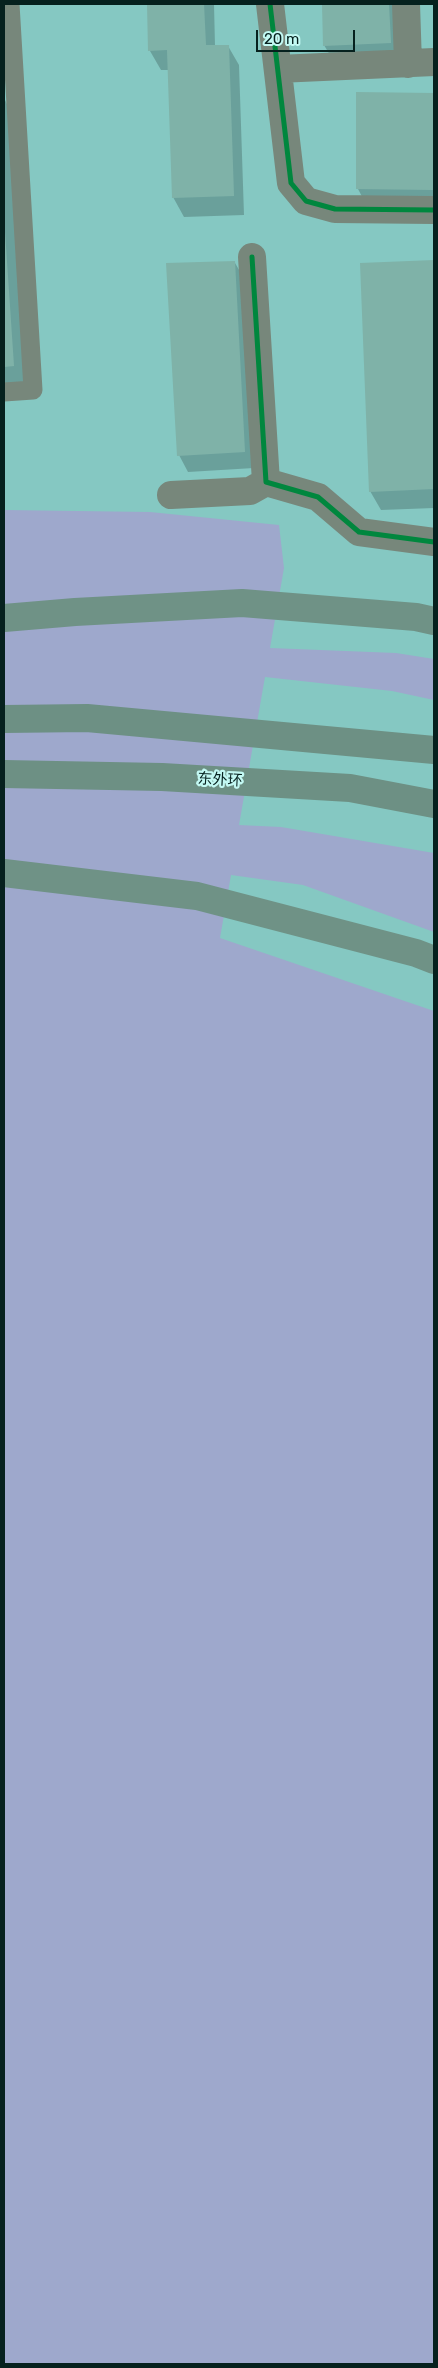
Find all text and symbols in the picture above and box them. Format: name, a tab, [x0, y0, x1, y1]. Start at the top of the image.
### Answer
scale bar	[258, 20, 357, 52]
text: 20 m	[264, 30, 299, 48]
street label: 东外环	[197, 770, 243, 790]

